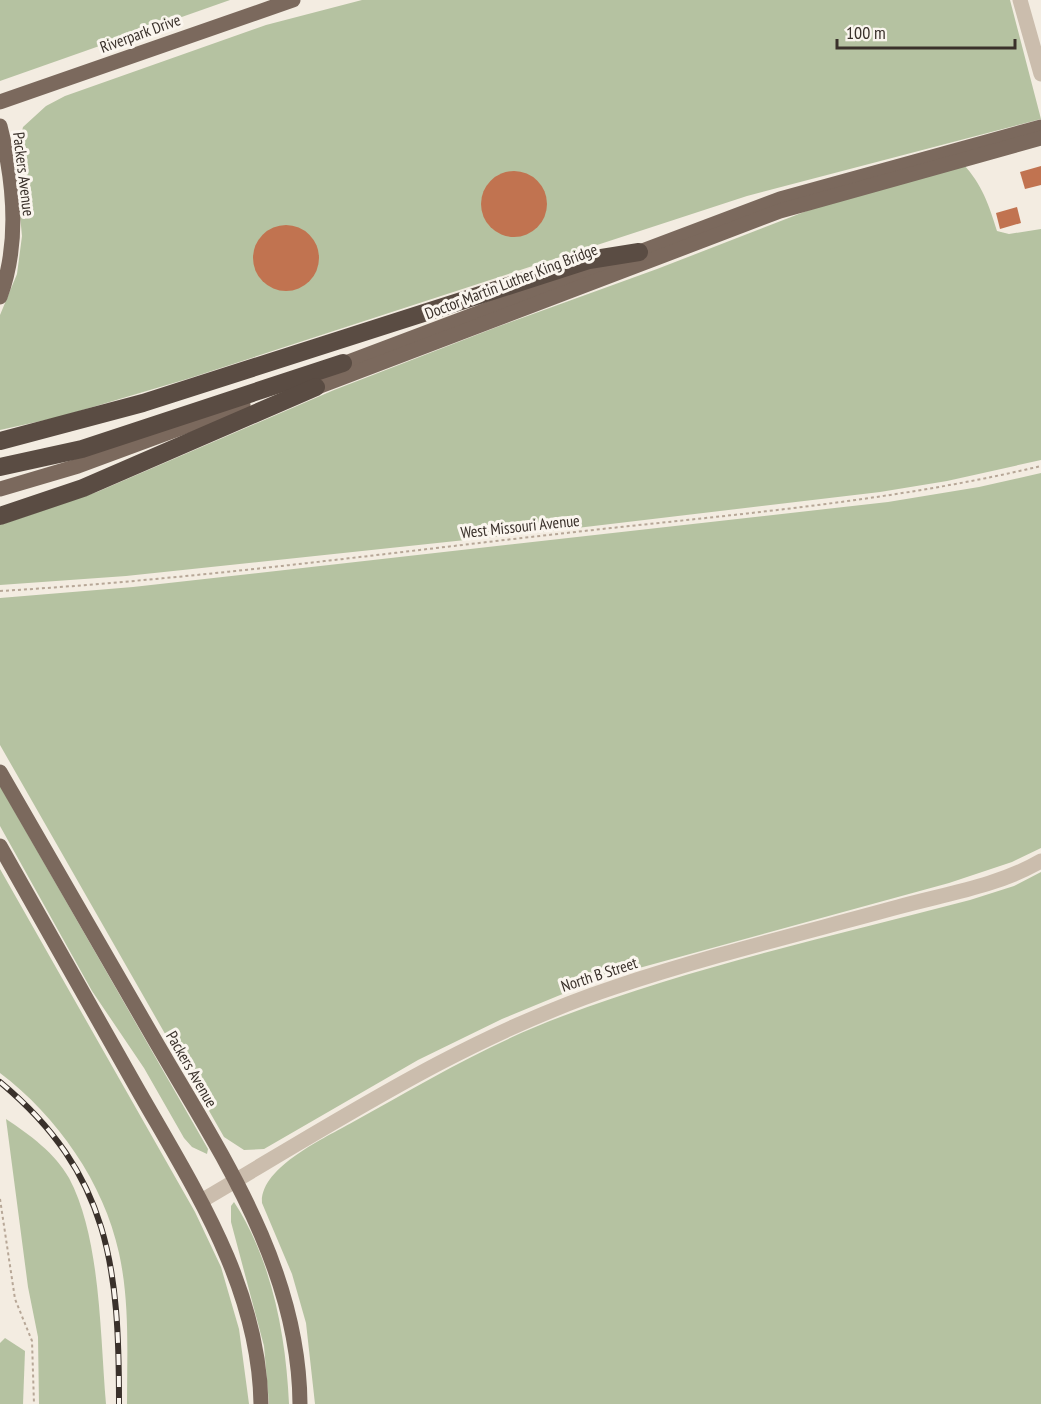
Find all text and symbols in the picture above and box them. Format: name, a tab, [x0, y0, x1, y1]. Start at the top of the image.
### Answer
street label: Riverpark Drive	[97, 9, 183, 57]
scale bar	[837, 12, 1016, 50]
text: 100 m	[846, 21, 886, 44]
street label: Packers Avenue	[9, 131, 39, 217]
street label: Doctor Martin Luther King Bridge	[422, 239, 600, 323]
street label: West Missouri Avenue	[459, 510, 581, 542]
street label: North B Street	[558, 952, 640, 996]
street label: Packers Avenue	[162, 1027, 222, 1111]

